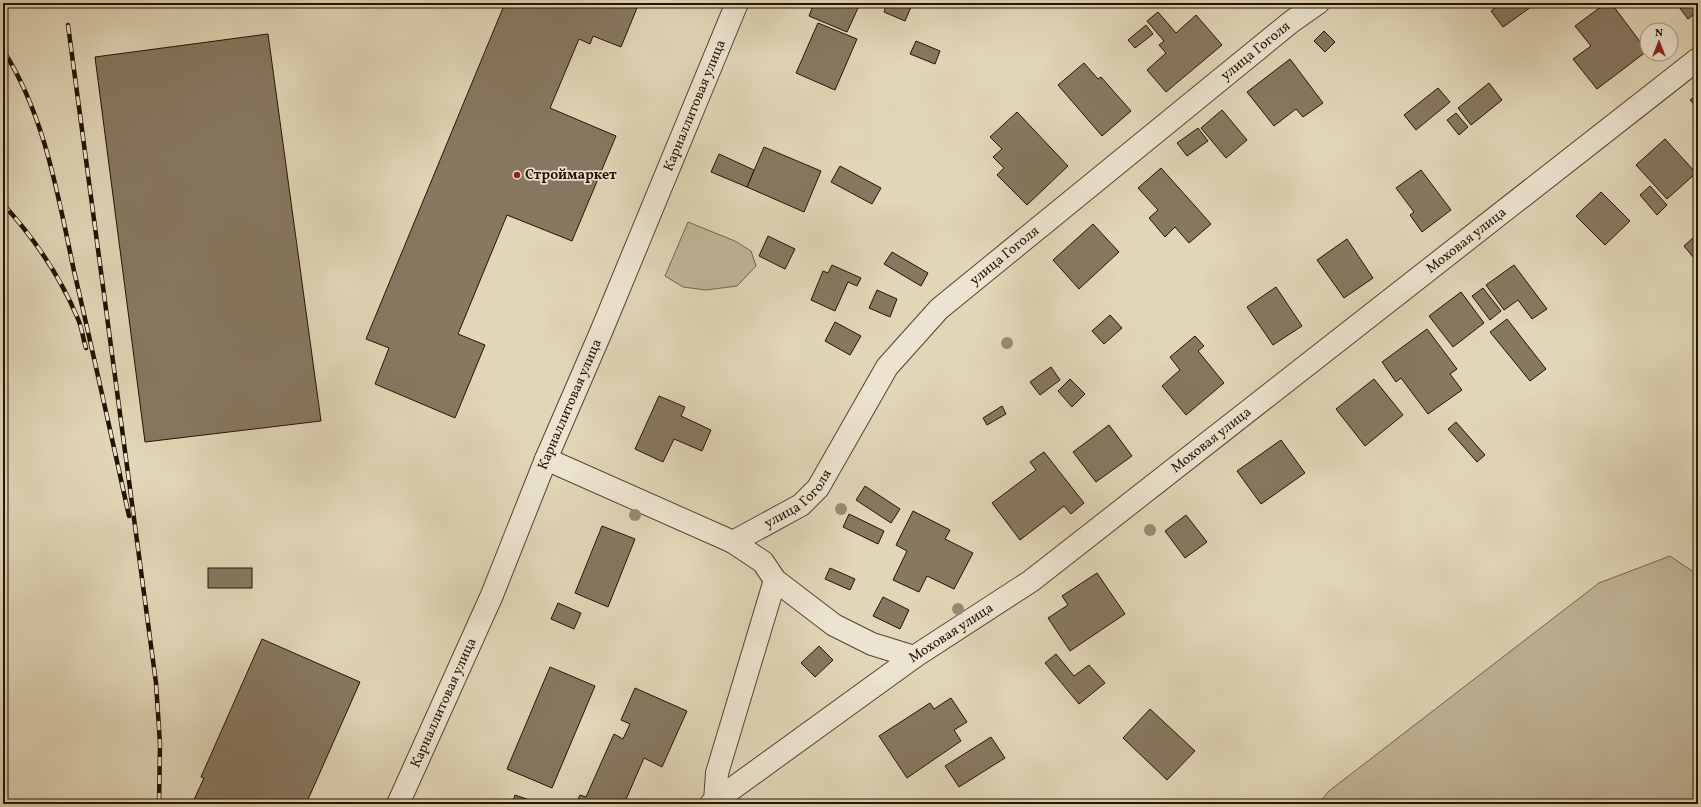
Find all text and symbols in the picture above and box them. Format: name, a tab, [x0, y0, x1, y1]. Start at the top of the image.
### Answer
street label: улица Гоголя	[1217, 17, 1294, 85]
north arrow	[1639, 22, 1679, 62]
text: N	[1655, 26, 1663, 41]
street label: Карналлитовая улица	[659, 37, 730, 174]
place label: Строймаркет	[525, 166, 617, 185]
marker: Строймаркет	[512, 170, 522, 180]
street label: Моховая улица	[1422, 203, 1511, 278]
street label: улица Гоголя	[966, 222, 1043, 290]
street label: Карналлитовая улица	[533, 336, 606, 473]
street label: Моховая улица	[1167, 403, 1255, 477]
street label: улица Гоголя	[761, 466, 836, 533]
street label: Моховая улица	[905, 598, 997, 667]
street label: Карналлитовая улица	[406, 635, 481, 771]

